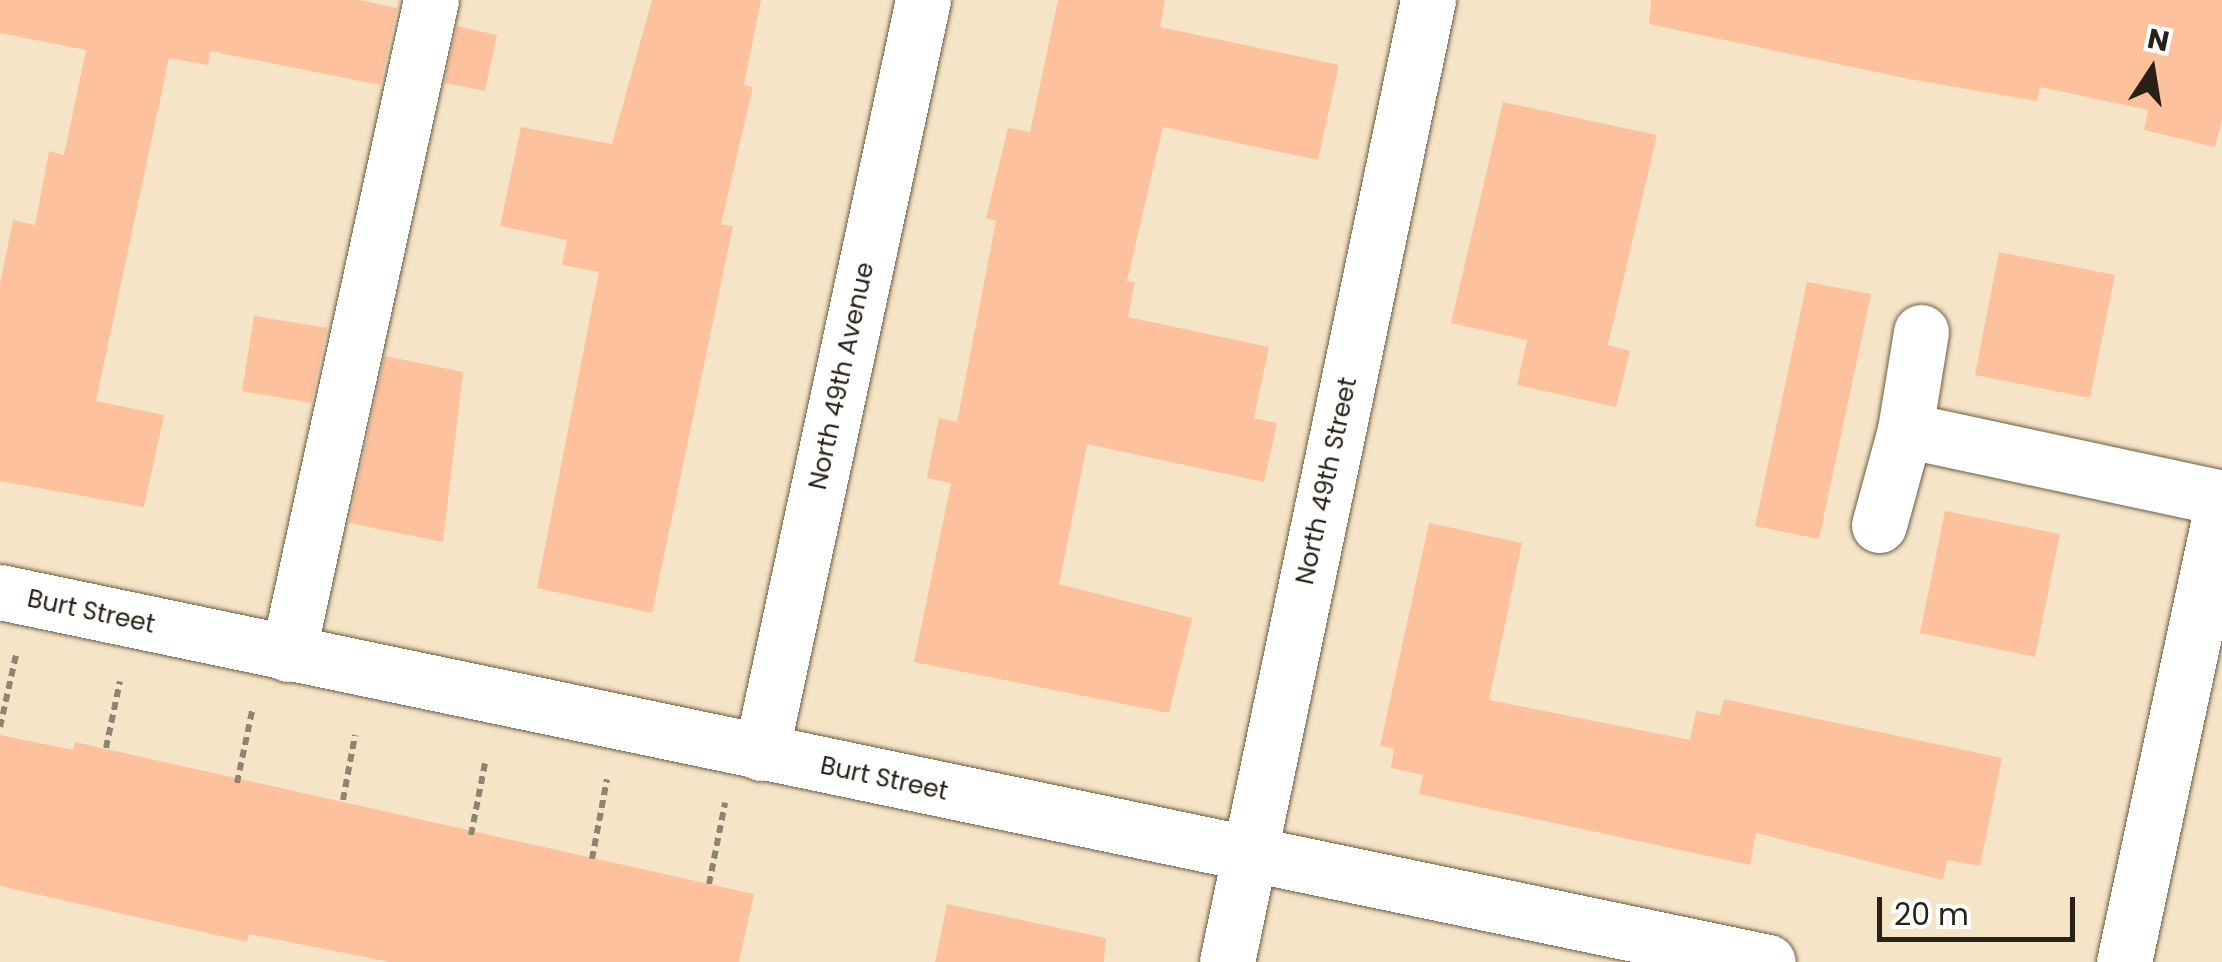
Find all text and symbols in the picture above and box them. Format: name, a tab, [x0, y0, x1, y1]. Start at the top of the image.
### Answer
text: N	[2144, 19, 2173, 61]
north arrow	[2102, 20, 2202, 120]
street label: North 49th Avenue	[803, 260, 881, 492]
street label: North 49th Street	[1290, 375, 1364, 587]
street label: Burt Street	[24, 584, 158, 640]
street label: Burt Street	[817, 751, 951, 807]
scale bar	[1882, 877, 2080, 939]
text: 20 m	[1894, 893, 1969, 936]

